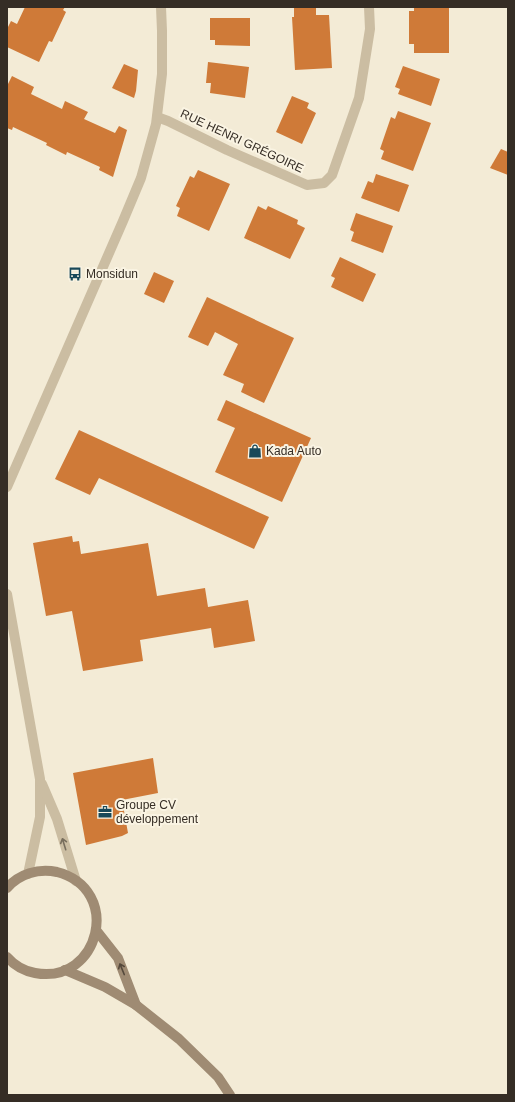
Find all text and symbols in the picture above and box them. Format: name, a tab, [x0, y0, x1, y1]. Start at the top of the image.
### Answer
street label: RUE HENRI GRÉGOIRE	[178, 105, 306, 176]
bus stop icon: Monsidun	[67, 266, 83, 282]
place label: Monsidun	[86, 267, 138, 281]
shop icon: Kada Auto	[247, 443, 263, 459]
place label: Kada Auto	[266, 444, 322, 458]
place label: Groupe CV développement	[116, 798, 199, 826]
office icon: Groupe CV développement	[97, 804, 113, 820]
one-way arrow	[60, 837, 67, 850]
one-way arrow	[117, 963, 125, 975]

